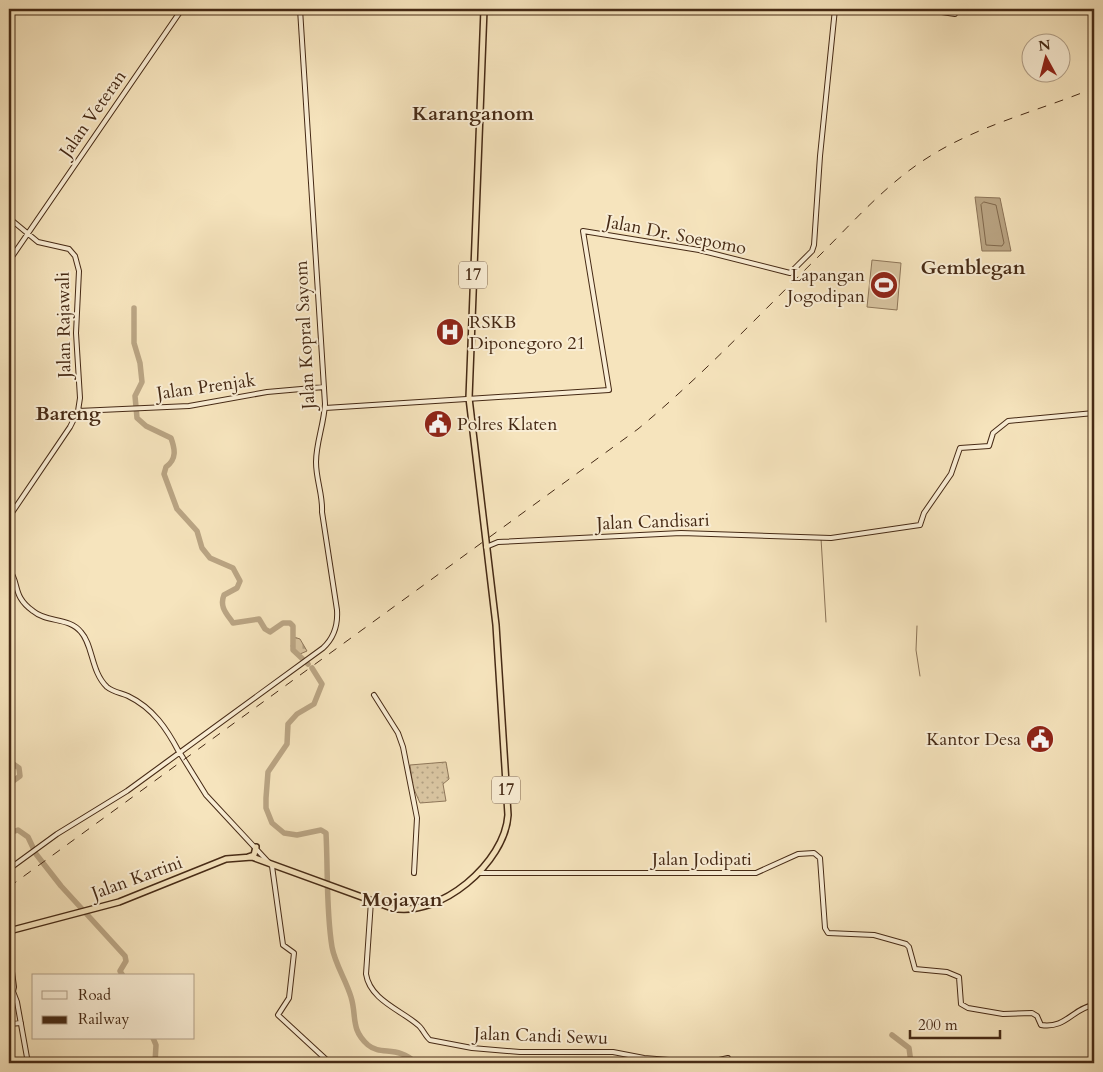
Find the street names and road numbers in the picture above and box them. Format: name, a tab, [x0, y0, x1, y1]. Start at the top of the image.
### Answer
street label: Jalan Veteran	[52, 65, 133, 165]
street label: Jalan Dr. Soepomo	[600, 209, 749, 261]
street label: Jalan Kopral Sayom	[289, 259, 322, 413]
road number: 17	[459, 262, 487, 288]
street label: Jalan Rajawali	[51, 272, 77, 381]
street label: Jalan Prenjak	[152, 368, 257, 407]
street label: Jalan Candisari	[593, 508, 710, 537]
road number: 17	[492, 776, 520, 804]
street label: Jalan Jodipati	[649, 847, 752, 872]
street label: Jalan Kartini	[85, 850, 186, 907]
street label: Jalan Candi Sewu	[471, 1021, 609, 1051]

